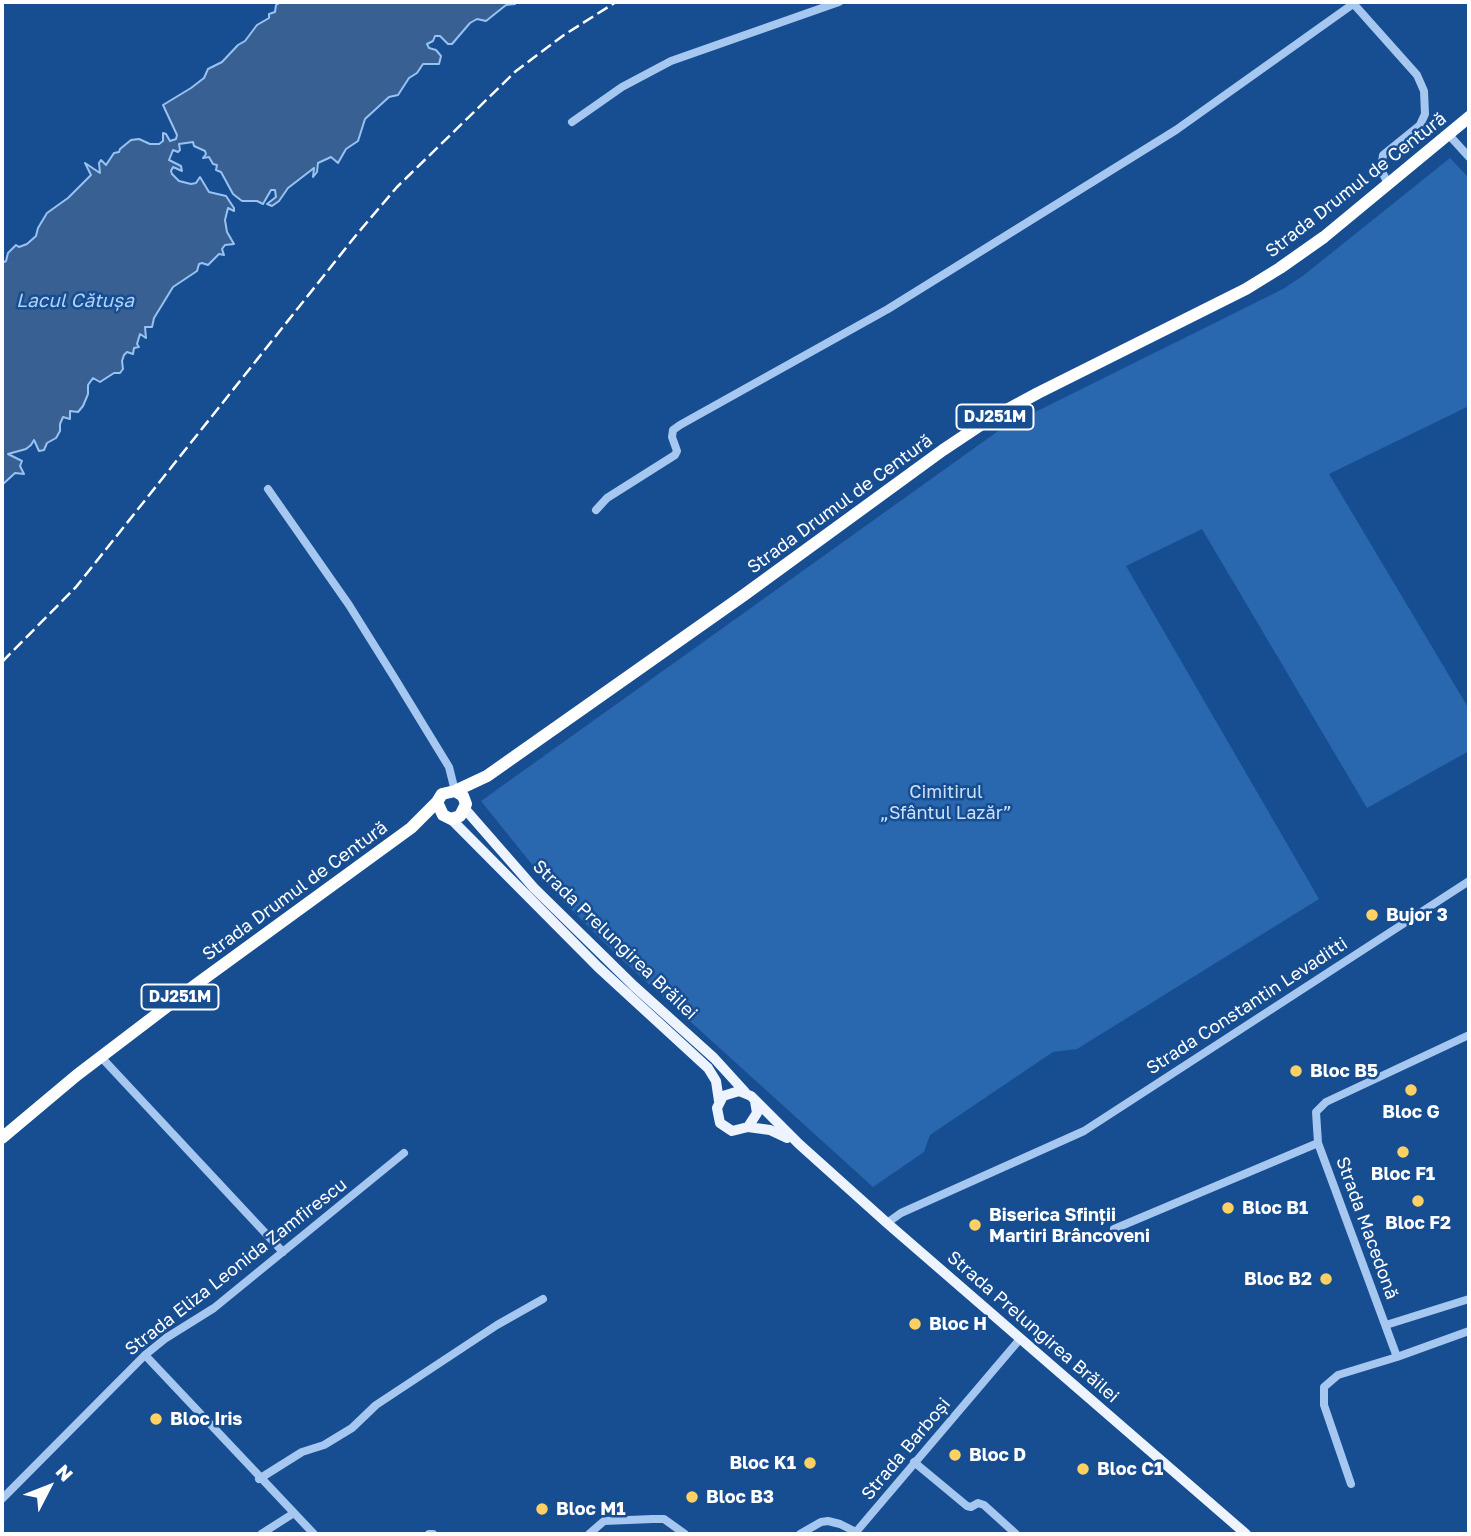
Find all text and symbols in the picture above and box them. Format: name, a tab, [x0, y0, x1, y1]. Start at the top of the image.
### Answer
street label: Strada Drumul de Centură	[1261, 108, 1451, 262]
water label: Lacul Cătușa	[16, 290, 134, 312]
road number: DJ251M	[956, 404, 1034, 430]
street label: Strada Drumul de Centură	[743, 430, 937, 578]
park label: Cimitirul „Sfântul Lazăr”	[880, 781, 1012, 824]
street label: Strada Drumul de Centură	[198, 817, 392, 965]
street label: Strada Prelungirea Brăilei	[528, 856, 702, 1024]
place label: Bujor 3	[1386, 904, 1448, 926]
marker: Bujor 3	[1364, 907, 1380, 923]
street label: Strada Constantin Levaditti	[1142, 933, 1352, 1079]
road number: DJ251M	[142, 984, 218, 1009]
place label: Bloc B5	[1310, 1060, 1378, 1082]
marker: Bloc B5	[1288, 1063, 1304, 1079]
marker: Bloc G	[1403, 1082, 1419, 1098]
place label: Bloc G	[1382, 1101, 1440, 1123]
marker: Bloc F1	[1395, 1144, 1411, 1160]
street label: Strada Macedonă	[1331, 1154, 1403, 1302]
place label: Bloc F1	[1371, 1163, 1435, 1185]
street label: Strada Eliza Leonida Zamfirescu	[121, 1174, 351, 1360]
marker: Bloc F2	[1410, 1193, 1426, 1209]
place label: Bloc B1	[1242, 1197, 1308, 1219]
marker: Bloc B1	[1220, 1200, 1236, 1216]
place label: Biserica Sfinții Martiri Brâncoveni	[989, 1204, 1150, 1246]
place label: Bloc F2	[1385, 1212, 1451, 1234]
marker: Biserica Sfinții Martiri Brâncoveni	[967, 1217, 983, 1233]
street label: Strada Prelungirea Brăilei	[943, 1247, 1123, 1407]
place label: Bloc B2	[1244, 1268, 1312, 1290]
marker: Bloc B2	[1318, 1271, 1334, 1287]
place label: Bloc H	[929, 1313, 987, 1335]
marker: Bloc H	[907, 1316, 923, 1332]
street label: Strada Barboși	[857, 1394, 955, 1504]
place label: Bloc Iris	[170, 1408, 242, 1430]
marker: Bloc Iris	[148, 1411, 164, 1427]
place label: Bloc D	[969, 1444, 1026, 1466]
marker: Bloc D	[947, 1447, 963, 1463]
north arrow	[14, 1452, 84, 1522]
place label: Bloc K1	[729, 1452, 796, 1474]
marker: Bloc K1	[802, 1455, 818, 1471]
place label: Bloc C1	[1097, 1458, 1163, 1480]
text: N	[52, 1460, 78, 1486]
marker: Bloc C1	[1075, 1461, 1091, 1477]
place label: Bloc B3	[706, 1486, 774, 1508]
marker: Bloc B3	[684, 1489, 700, 1505]
place label: Bloc M1	[556, 1498, 626, 1520]
marker: Bloc M1	[534, 1501, 550, 1517]

